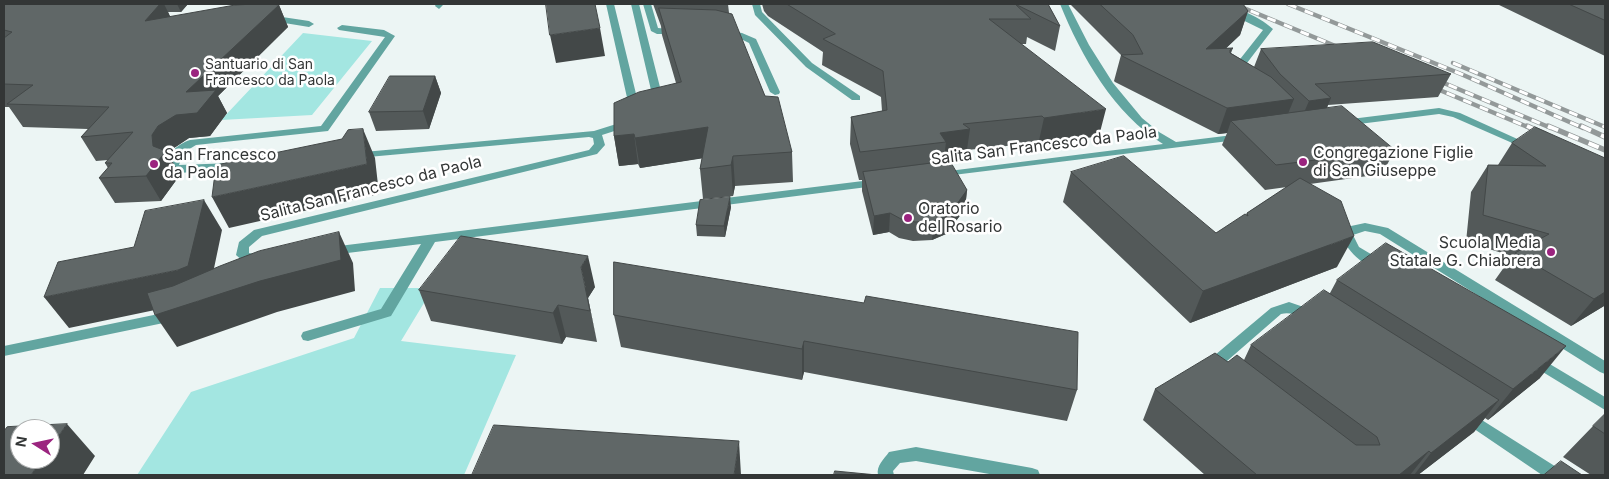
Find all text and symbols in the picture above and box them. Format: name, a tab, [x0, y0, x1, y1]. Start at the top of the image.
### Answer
place label: Santuario di San Francesco da Paola	[205, 57, 335, 90]
marker: Santuario di San Francesco da Paola	[189, 67, 201, 79]
street label: Salita San Francesco da Paola	[930, 123, 1158, 169]
place label: Congregazione Figlie di San Giuseppe	[1313, 143, 1473, 181]
place label: San Francesco da Paola	[164, 145, 276, 183]
street label: Salita San Francesco da Paola	[258, 152, 484, 226]
marker: Congregazione Figlie di San Giuseppe	[1297, 156, 1309, 168]
marker: San Francesco da Paola	[148, 158, 160, 170]
place label: Oratorio del Rosario	[918, 199, 1002, 237]
marker: Oratorio del Rosario	[902, 212, 914, 224]
place label: Scuola Media Statale G. Chiabrera	[1389, 233, 1541, 271]
marker: Scuola Media Statale G. Chiabrera	[1545, 246, 1557, 258]
north arrow	[10, 419, 60, 469]
text: N	[11, 435, 30, 448]

